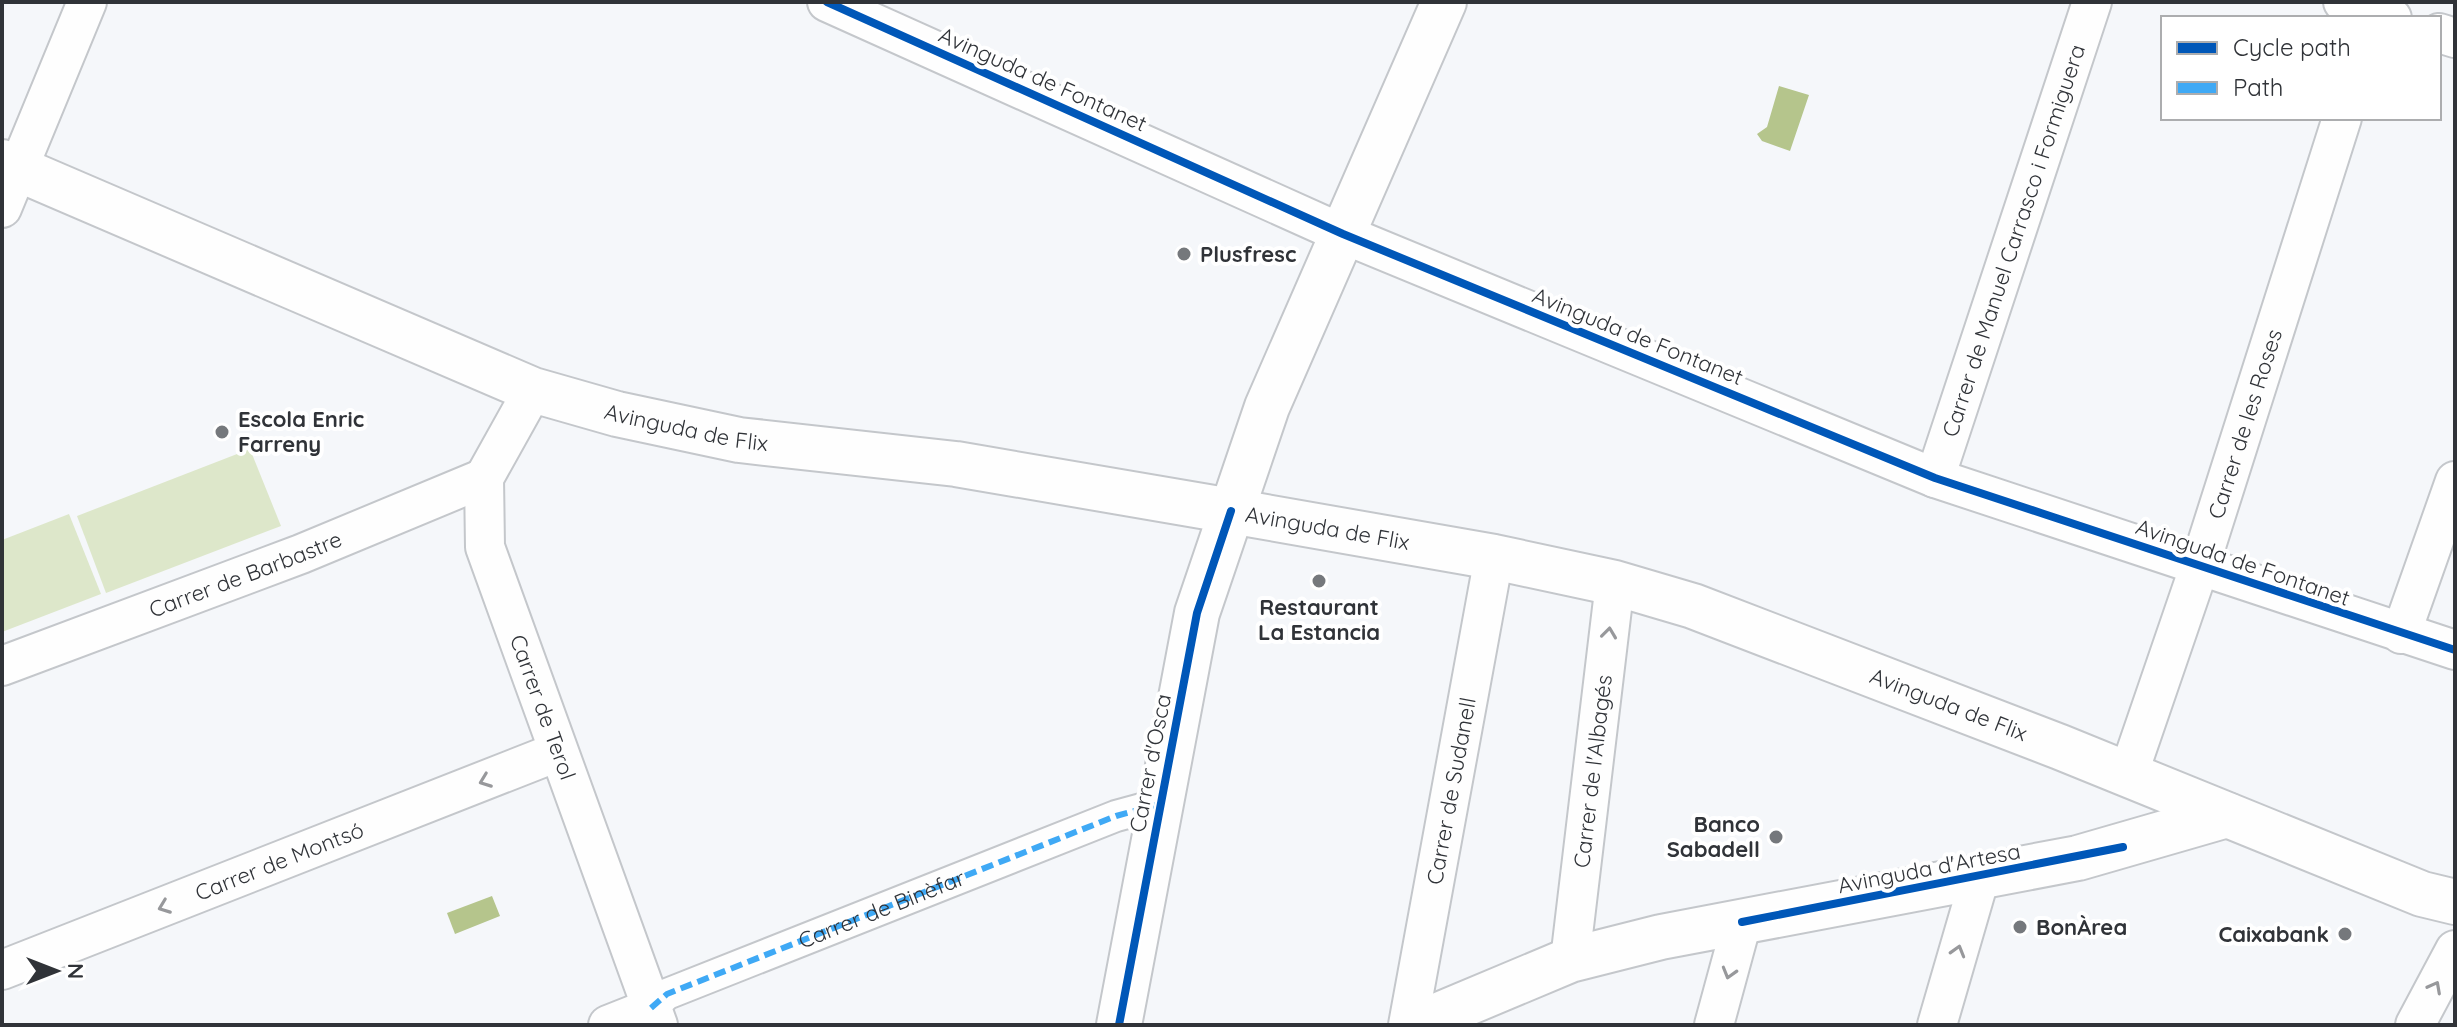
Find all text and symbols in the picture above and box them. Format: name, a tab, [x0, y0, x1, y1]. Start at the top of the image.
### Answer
legend	[2161, 16, 2441, 120]
street label: Avinguda de Fontanet	[935, 21, 1151, 137]
text: Cycle path	[2233, 32, 2351, 62]
street label: Carrer de Manuel Carrasco i Formiguera	[1936, 41, 2091, 440]
text: Path	[2233, 72, 2284, 102]
place label: Plusfresc	[1200, 240, 1296, 268]
marker: Plusfresc	[1175, 245, 1193, 263]
street label: Avinguda de Fontanet	[1529, 281, 1747, 391]
street label: Carrer de les Roses	[2202, 326, 2288, 522]
street label: Avinguda de Flix	[601, 397, 769, 457]
place label: Escola Enric Farreny	[238, 405, 364, 458]
marker: Escola Enric Farreny	[213, 423, 231, 441]
street label: Avinguda de Flix	[1243, 500, 1412, 556]
street label: Avinguda de Fontanet	[2132, 512, 2354, 612]
street label: Carrer de Barbastre	[145, 525, 346, 624]
marker: Restaurant La Estancia	[1310, 572, 1328, 590]
place label: Restaurant La Estancia	[1258, 593, 1380, 646]
one-way arrow	[1600, 626, 1617, 639]
street label: Carrer de Terol	[504, 631, 582, 784]
street label: Avinguda de Flix	[1866, 661, 2031, 747]
street label: Carrer de l'Albagés	[1567, 673, 1618, 869]
street label: Carrer d'Osca	[1123, 691, 1177, 835]
street label: Carrer de Sudanell	[1420, 695, 1482, 887]
one-way arrow	[479, 771, 493, 788]
place label: Banco Sabadell	[1667, 810, 1760, 863]
street label: Carrer de Montsó	[191, 815, 368, 907]
marker: Banco Sabadell	[1767, 828, 1785, 846]
street label: Avinguda d'Artesa	[1835, 837, 2023, 899]
street label: Carrer de Binèfar	[794, 863, 969, 955]
one-way arrow	[158, 897, 172, 913]
place label: BonÀrea	[2036, 913, 2127, 941]
marker: BonÀrea	[2011, 918, 2029, 936]
place label: Caixabank	[2218, 920, 2329, 948]
marker: Caixabank	[2336, 925, 2354, 943]
north arrow	[16, 931, 96, 1011]
one-way arrow	[1949, 945, 1965, 959]
text: N	[62, 963, 90, 979]
one-way arrow	[1722, 966, 1738, 980]
one-way arrow	[2425, 981, 2440, 996]

